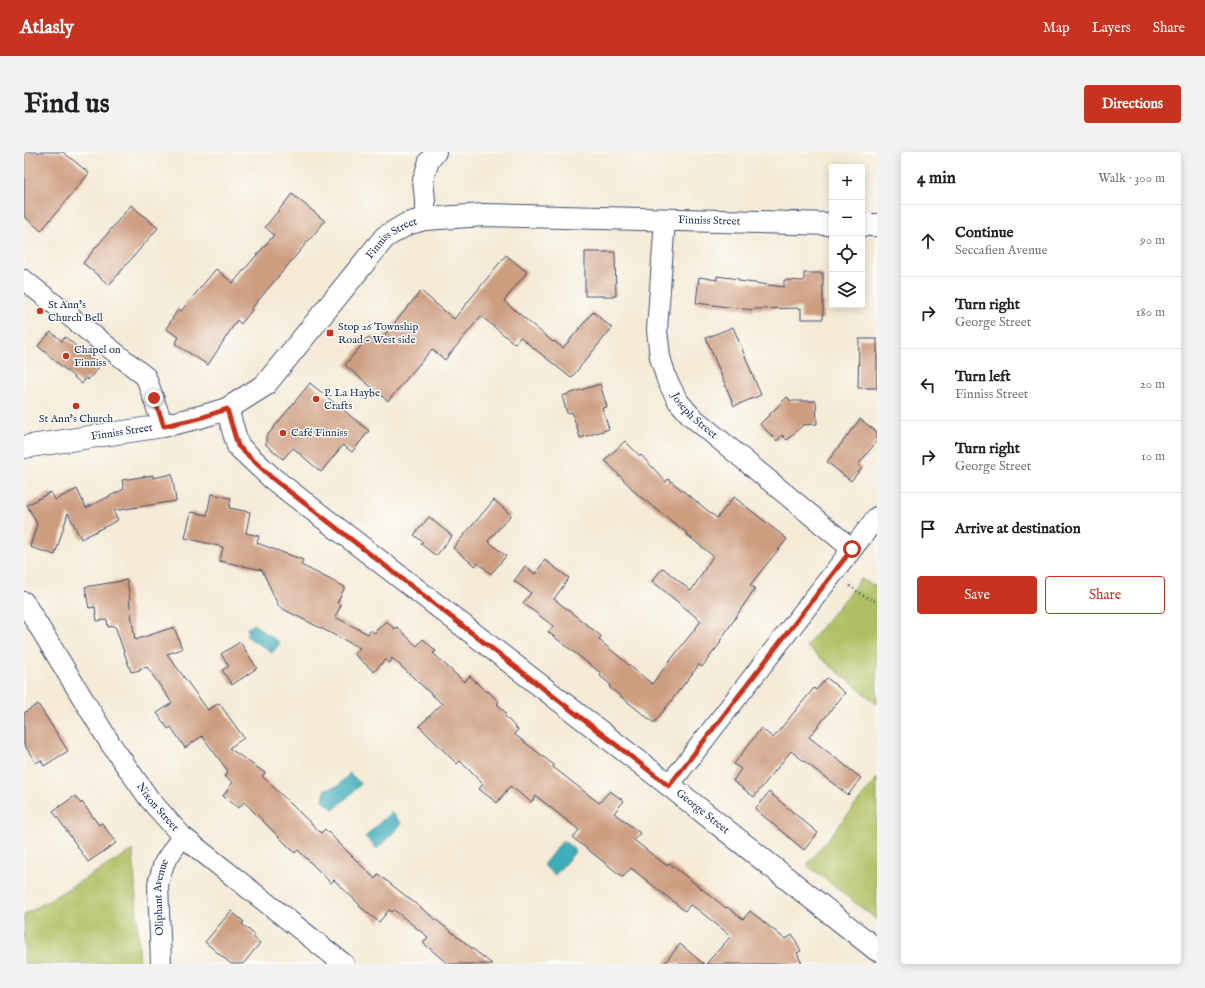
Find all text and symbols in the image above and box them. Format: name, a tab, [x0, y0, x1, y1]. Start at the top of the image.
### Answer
text: Atlasly	[20, 16, 74, 40]
text: Map	[1043, 19, 1070, 37]
text: Layers	[1092, 19, 1131, 37]
text: Share	[1153, 19, 1185, 37]
button: Directions	[1084, 85, 1181, 123]
text: Find us	[24, 87, 110, 122]
map controls	[829, 164, 865, 308]
button: +	[829, 164, 865, 200]
text: 4 min	[917, 168, 956, 189]
text: Walk · 300 m	[1098, 170, 1165, 187]
button: −	[829, 200, 865, 236]
street label: Finniss Street	[678, 213, 741, 229]
street label: Finniss Street	[363, 214, 419, 262]
text: Continue	[955, 223, 1013, 242]
icon: ahead	[917, 230, 939, 252]
text: 90 m	[1140, 232, 1165, 249]
button: locate	[829, 236, 865, 272]
text: Seccafien Avenue	[955, 242, 1047, 259]
button: layers	[829, 272, 865, 308]
text: Turn right	[955, 295, 1020, 314]
place label: St Ann’s Church Bell	[48, 298, 103, 325]
icon: right	[917, 302, 939, 324]
text: 180 m	[1136, 304, 1165, 321]
marker: St Ann’s Church Bell	[35, 306, 45, 316]
text: George Street	[955, 314, 1031, 331]
place label: Stop 26 Township Road - West side	[338, 320, 418, 347]
marker: Stop 26 Township Road - West side	[325, 328, 335, 338]
place label: Chapel on Finniss	[74, 343, 121, 370]
marker: Chapel on Finniss	[61, 351, 71, 361]
text: Turn left	[955, 367, 1011, 386]
icon: left	[917, 374, 939, 396]
text: 20 m	[1140, 376, 1165, 393]
place label: P. La Haybe Crafts	[324, 386, 380, 413]
text: Finniss Street	[955, 386, 1028, 403]
street label: Joseph Street	[667, 388, 720, 442]
route end	[145, 389, 163, 407]
marker: P. La Haybe Crafts	[311, 394, 321, 404]
marker: St Ann’s Church	[71, 401, 81, 411]
place label: St Ann’s Church	[39, 412, 113, 426]
street label: Finniss Street	[90, 421, 154, 444]
place label: Café Finniss	[291, 426, 347, 440]
marker: Café Finniss	[278, 428, 288, 438]
text: Turn right	[955, 439, 1020, 458]
icon: right	[917, 446, 939, 468]
text: 10 m	[1141, 448, 1165, 465]
text: George Street	[955, 458, 1031, 475]
icon: arrive	[917, 518, 939, 540]
text: Arrive at destination	[955, 519, 1081, 538]
route start	[843, 540, 861, 558]
button: Save	[917, 576, 1037, 614]
button: Share	[1045, 576, 1165, 614]
street label: Nixon Street	[133, 780, 182, 835]
street label: George Street	[673, 786, 732, 837]
street label: Oliphant Avenue	[151, 856, 172, 936]

